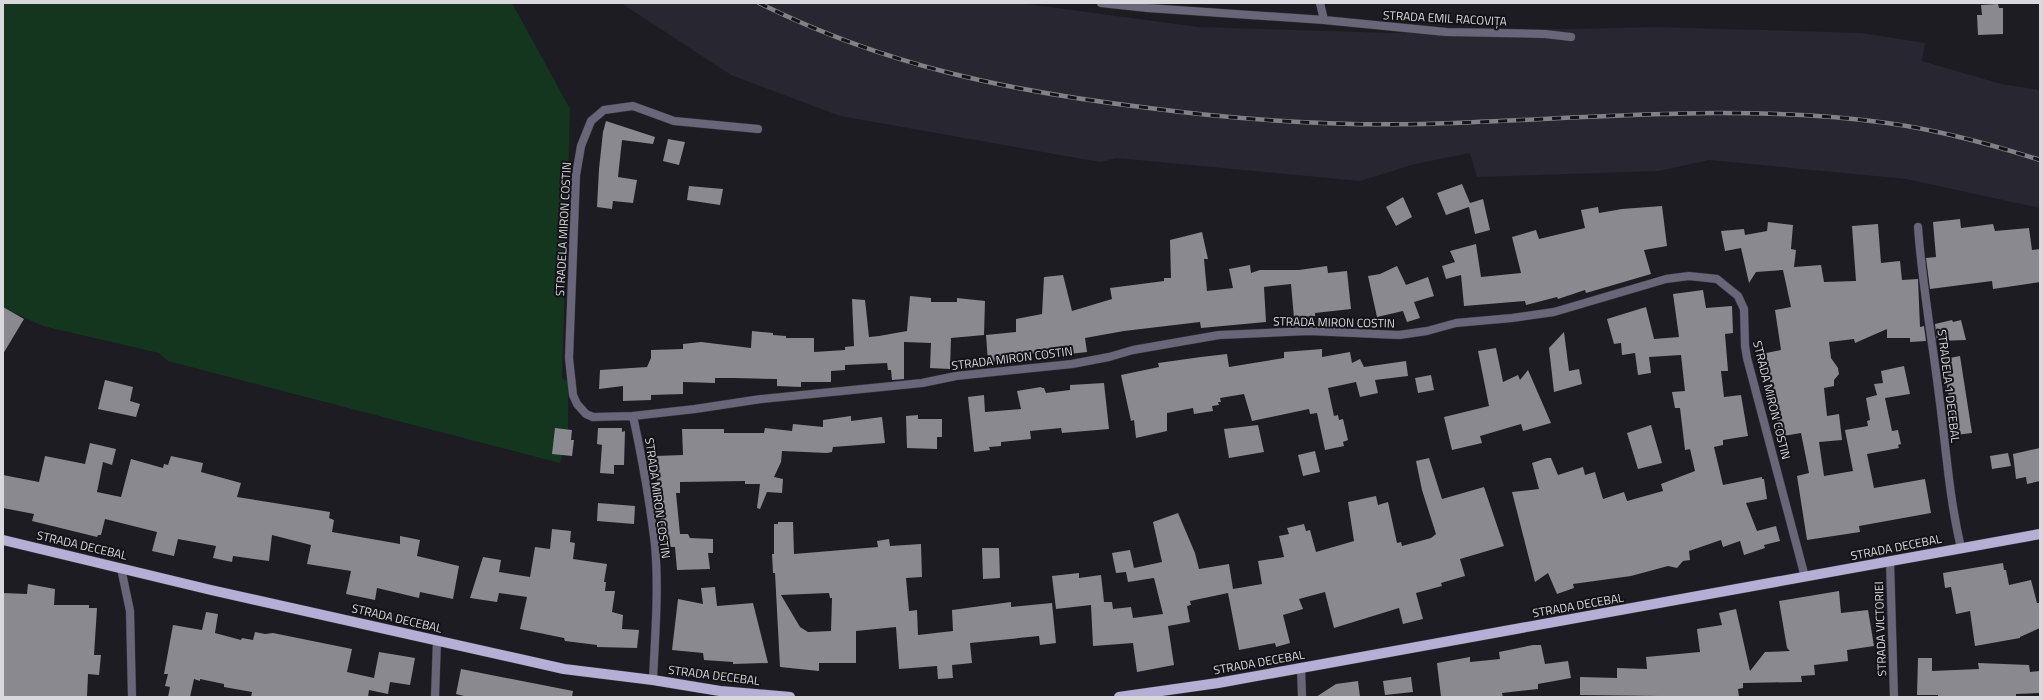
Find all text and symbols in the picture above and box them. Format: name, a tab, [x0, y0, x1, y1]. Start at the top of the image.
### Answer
street label: STRADA EMIL RACOVIȚA	[1383, 5, 1507, 31]
street label: STRADELA MIRON COSTIN	[550, 161, 576, 297]
street label: STRADA MIRON COSTIN	[1273, 311, 1395, 333]
street label: STRADELA 1 DECEBAL	[1933, 328, 1965, 444]
street label: STRADA MIRON COSTIN	[1748, 339, 1796, 461]
street label: STRADA MIRON COSTIN	[950, 341, 1074, 375]
street label: STRADA MIRON COSTIN	[640, 436, 676, 560]
street label: STRADA DECEBAL	[35, 525, 129, 565]
street label: STRADA DECEBAL	[1849, 529, 1943, 565]
street label: STRADA VICTORIEI	[1869, 581, 1891, 677]
street label: STRADA DECEBAL	[1531, 588, 1625, 622]
street label: STRADA DECEBAL	[350, 598, 444, 638]
street label: STRADA DECEBAL	[1212, 645, 1306, 679]
street label: STRADA DECEBAL	[667, 660, 761, 690]

